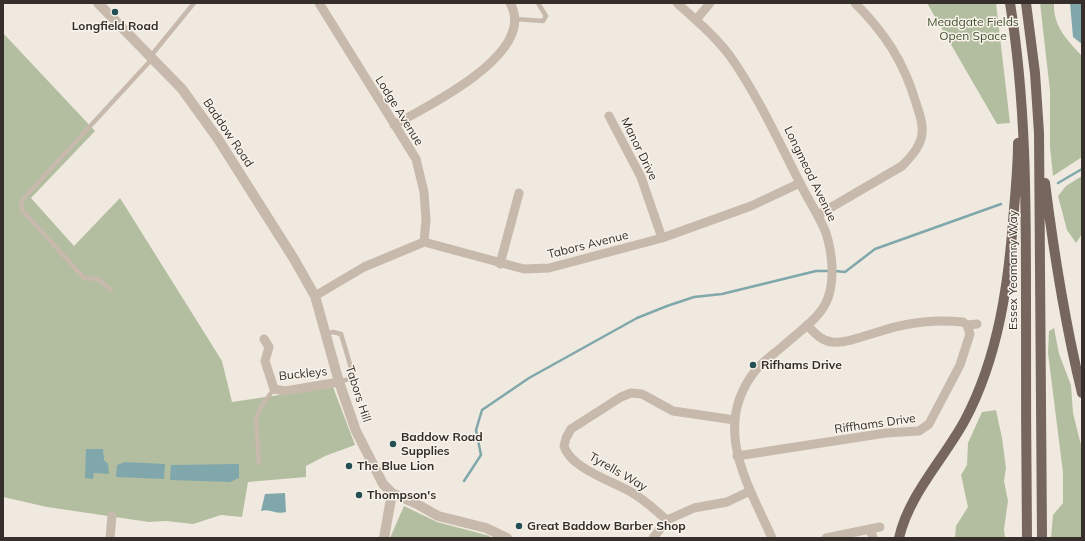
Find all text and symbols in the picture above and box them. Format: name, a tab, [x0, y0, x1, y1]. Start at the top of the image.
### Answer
marker: Longfield Road	[110, 7, 120, 17]
park label: Meadgate Fields Open Space	[927, 15, 1019, 43]
place label: Longfield Road	[72, 19, 158, 33]
street label: Lodge Avenue	[372, 74, 426, 148]
street label: Baddow Road	[200, 96, 256, 170]
street label: Manor Drive	[618, 115, 660, 183]
street label: Longmead Avenue	[781, 124, 839, 224]
street label: Essex Yeomanry Way	[1006, 210, 1020, 330]
street label: Tabors Avenue	[546, 228, 630, 262]
place label: Rifhams Drive	[761, 358, 842, 372]
marker: Rifhams Drive	[748, 360, 758, 370]
street label: Buckleys	[278, 364, 328, 384]
street label: Tabors Hill	[342, 364, 374, 424]
street label: Riffhams Drive	[833, 411, 917, 437]
place label: Baddow Road Supplies	[401, 430, 483, 458]
marker: Baddow Road Supplies	[388, 439, 398, 449]
street label: Tyrells Way	[586, 450, 650, 494]
place label: The Blue Lion	[357, 459, 434, 473]
marker: The Blue Lion	[344, 461, 354, 471]
place label: Thompson's	[367, 488, 436, 502]
marker: Thompson's	[354, 490, 364, 500]
place label: Great Baddow Barber Shop	[527, 519, 686, 533]
marker: Great Baddow Barber Shop	[514, 521, 524, 531]

